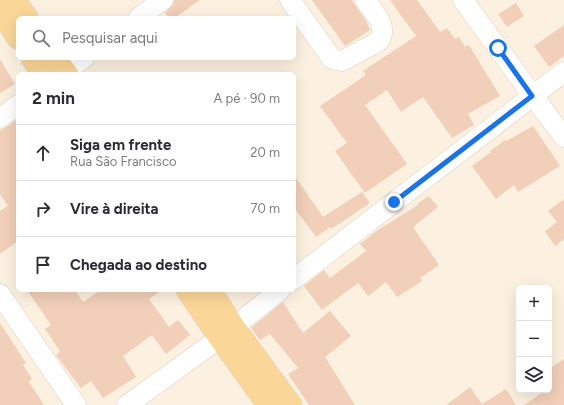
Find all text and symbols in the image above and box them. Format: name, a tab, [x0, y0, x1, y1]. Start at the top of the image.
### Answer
search box	[16, 16, 296, 60]
icon: search	[30, 27, 52, 49]
text: Pesquisar aqui	[62, 29, 158, 47]
route start	[489, 39, 507, 57]
text: 2 min	[32, 88, 75, 108]
text: A pé · 90 m	[214, 91, 280, 106]
text: Siga em frente	[70, 136, 171, 154]
icon: ahead	[32, 142, 54, 164]
text: 20 m	[250, 145, 280, 160]
text: Rua São Francisco	[70, 154, 176, 169]
route end	[385, 193, 403, 211]
icon: right	[32, 198, 54, 220]
text: Vire à direita	[70, 200, 159, 218]
text: 70 m	[250, 201, 280, 216]
icon: arrive	[32, 254, 54, 276]
text: Chegada ao destino	[70, 256, 207, 274]
map controls	[516, 285, 552, 393]
button: +	[516, 285, 552, 321]
button: −	[516, 321, 552, 357]
button: layers	[516, 357, 552, 393]

